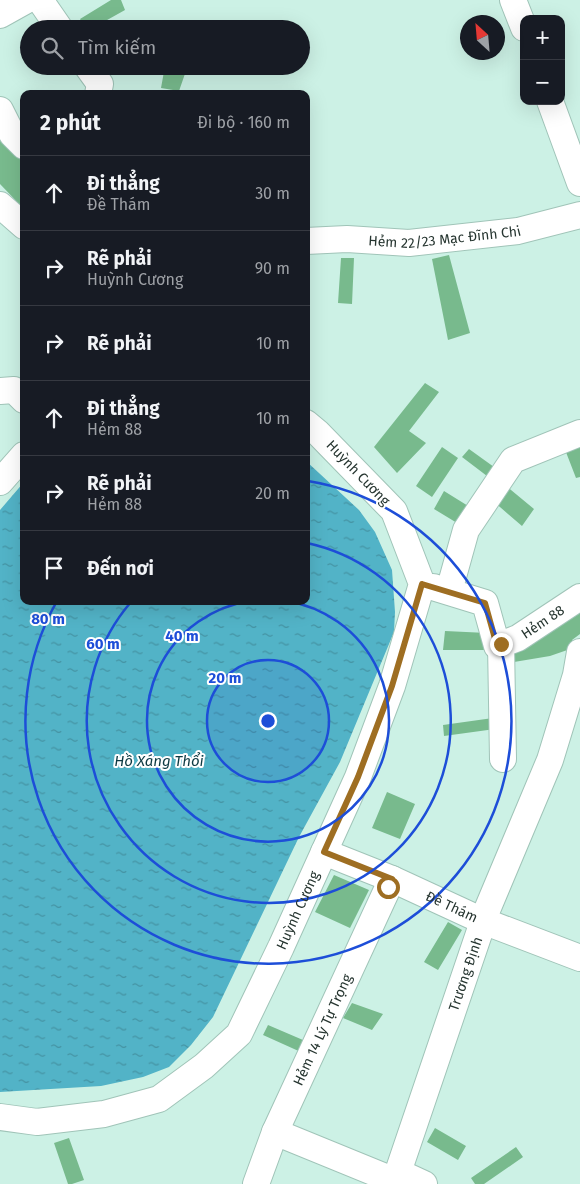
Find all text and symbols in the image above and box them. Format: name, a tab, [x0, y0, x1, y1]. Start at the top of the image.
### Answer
north arrow	[460, 15, 505, 60]
map controls	[520, 15, 565, 105]
button: +	[520, 15, 565, 60]
search box	[20, 20, 310, 75]
icon: search	[38, 34, 66, 62]
text: Tìm kiếm	[78, 36, 156, 59]
button: −	[520, 60, 565, 105]
text: 2 phút	[40, 110, 101, 136]
text: Đi bộ · 160 m	[197, 113, 290, 132]
text: Đi thẳng	[87, 172, 160, 195]
icon: ahead	[40, 179, 68, 207]
text: 30 m	[255, 184, 290, 203]
text: Đề Thám	[87, 195, 151, 214]
street label: Hẻm 22/23 Mạc Đĩnh Chi	[368, 222, 523, 252]
text: Rẽ phải	[87, 247, 152, 270]
icon: right	[40, 254, 68, 282]
text: 90 m	[255, 259, 290, 278]
text: Huỳnh Cương	[87, 270, 183, 289]
icon: right	[40, 329, 68, 357]
text: Rẽ phải	[87, 332, 152, 355]
text: 10 m	[256, 334, 290, 353]
text: Đi thẳng	[87, 397, 160, 420]
icon: ahead	[40, 404, 68, 432]
text: 10 m	[256, 409, 290, 428]
text: Hẻm 88	[87, 420, 142, 439]
street label: Huỳnh Cương	[323, 437, 394, 510]
text: Rẽ phải	[87, 472, 152, 495]
icon: right	[40, 479, 68, 507]
text: 20 m	[255, 484, 290, 503]
text: Hẻm 88	[87, 495, 142, 514]
icon: arrive	[40, 554, 68, 582]
text: Đến nơi	[87, 557, 154, 580]
street label: Hẻm 88	[518, 601, 568, 642]
text: 80 m	[31, 610, 65, 628]
text: 40 m	[165, 627, 199, 645]
route end	[490, 633, 513, 656]
text: 60 m	[86, 635, 120, 653]
text: 20 m	[209, 669, 241, 687]
centre of rings	[259, 712, 277, 730]
water label: Hồ Xáng Thổi	[114, 752, 204, 770]
street label: Huỳnh Cương	[273, 868, 323, 952]
route start	[377, 876, 400, 899]
street label: Đề Thám	[423, 887, 481, 926]
street label: Trương Định	[445, 934, 486, 1013]
street label: Hẻm 14 Lý Tự Trọng	[289, 971, 356, 1088]

